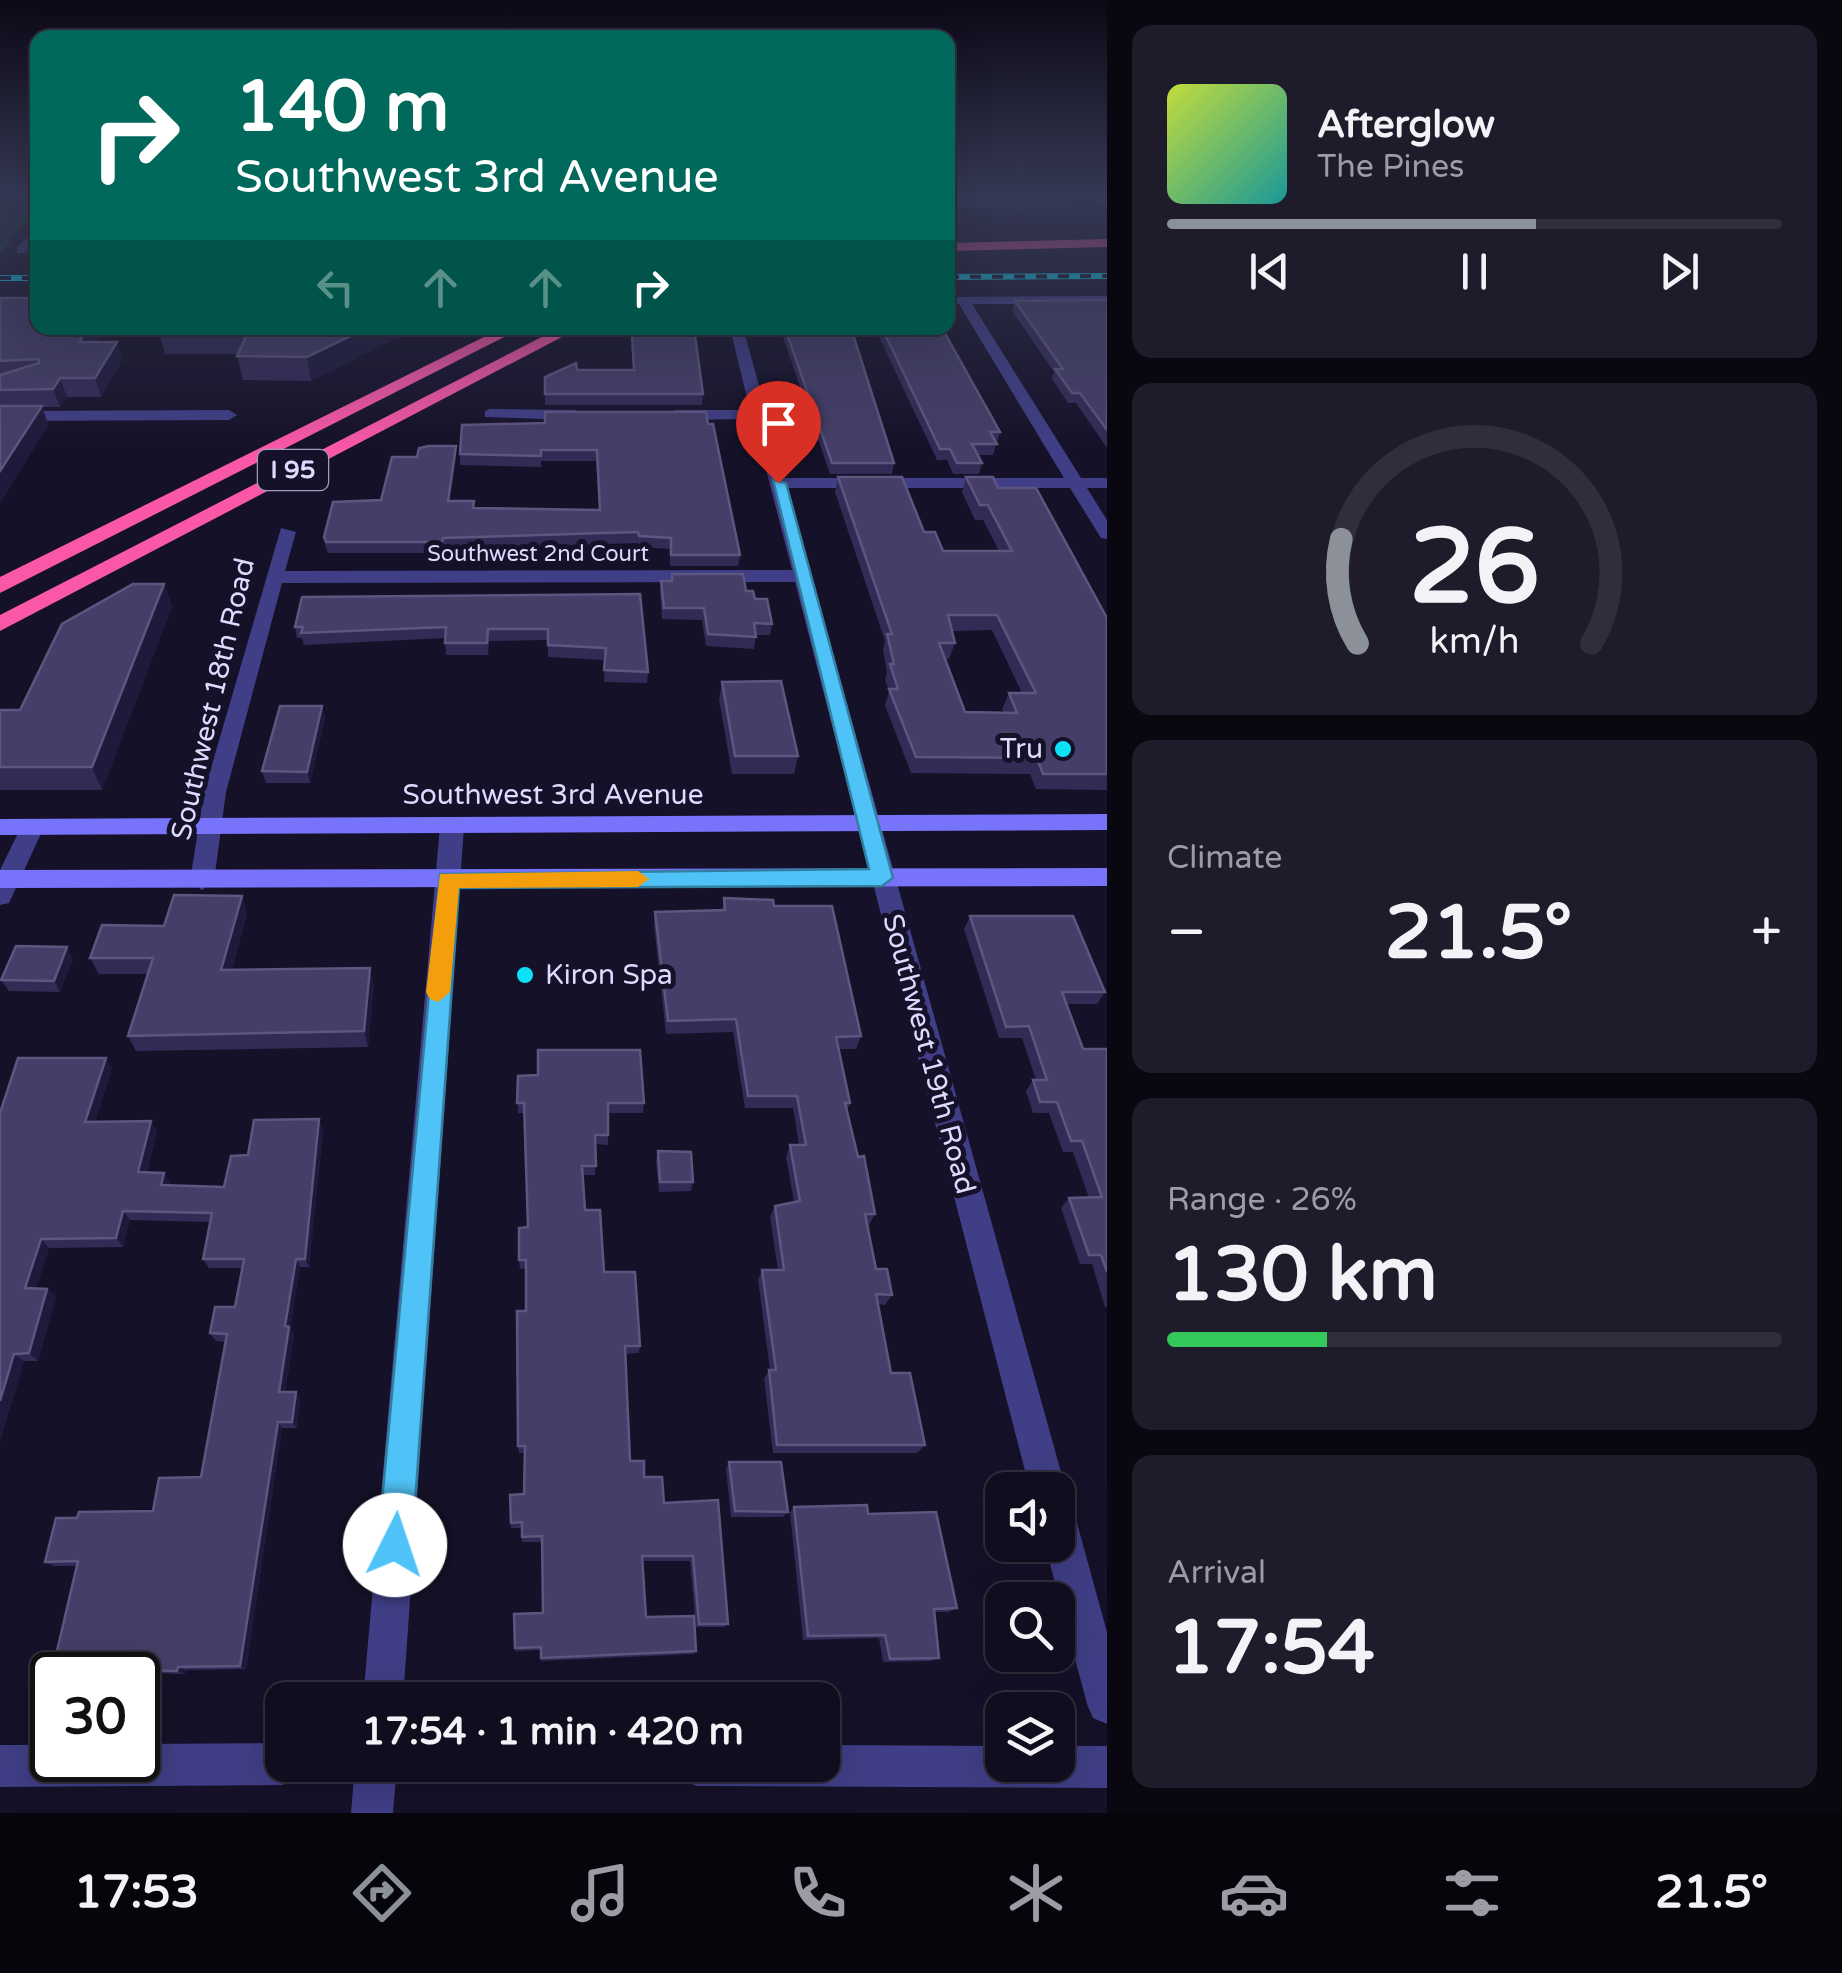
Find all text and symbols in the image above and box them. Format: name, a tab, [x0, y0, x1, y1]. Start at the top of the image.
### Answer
text: 140 m	[235, 66, 449, 150]
icon: right	[70, 70, 200, 200]
text: Afterglow	[1317, 102, 1495, 148]
text: The Pines	[1317, 148, 1464, 186]
text: Southwest 3rd Avenue	[235, 151, 719, 205]
icon: previous	[1242, 244, 1297, 299]
icon: pause	[1447, 244, 1502, 299]
icon: next	[1652, 244, 1707, 299]
icon: left	[308, 260, 363, 315]
icon: ahead	[413, 260, 468, 315]
icon: ahead	[518, 260, 573, 315]
icon: right	[623, 260, 678, 315]
pin	[736, 381, 821, 484]
icon: arrive	[751, 396, 806, 451]
road number: I 95	[258, 450, 328, 490]
text: 26	[1409, 506, 1540, 631]
street label: Southwest 2nd Court	[427, 541, 649, 567]
street label: Southwest 18th Road	[164, 555, 262, 843]
text: km/h	[1430, 620, 1519, 663]
place label: Tru	[1000, 732, 1043, 766]
marker: Tru	[1052, 738, 1074, 760]
street label: Southwest 3rd Avenue	[402, 778, 704, 812]
text: Climate	[1167, 839, 1282, 877]
text: 21.5°	[1385, 888, 1572, 978]
text: −	[1167, 900, 1206, 966]
text: +	[1751, 900, 1782, 966]
street label: Southwest 19th Road	[875, 910, 983, 1198]
place label: Kiron Spa	[545, 958, 673, 992]
marker: Kiron Spa	[514, 964, 536, 986]
text: Range · 26%	[1167, 1181, 1357, 1219]
text: 130 km	[1167, 1230, 1438, 1320]
map controls	[985, 1472, 1075, 1782]
button: sound	[985, 1472, 1075, 1562]
position arrow	[343, 1493, 447, 1597]
text: Arrival	[1167, 1554, 1266, 1592]
button: search	[985, 1582, 1075, 1672]
text: 17:54	[1167, 1603, 1375, 1693]
speed limit sign: 30	[30, 1652, 160, 1782]
button: layers	[985, 1692, 1075, 1782]
text: 17:54 · 1 min · 420 m	[361, 1709, 744, 1755]
icon: directions	[347, 1858, 417, 1928]
icon: music	[565, 1858, 635, 1928]
icon: phone	[783, 1858, 853, 1928]
icon: climate	[1001, 1858, 1071, 1928]
icon: car	[1219, 1858, 1289, 1928]
icon: filters	[1437, 1858, 1507, 1928]
text: 17:53	[74, 1866, 199, 1920]
text: 21.5°	[1655, 1866, 1768, 1920]

